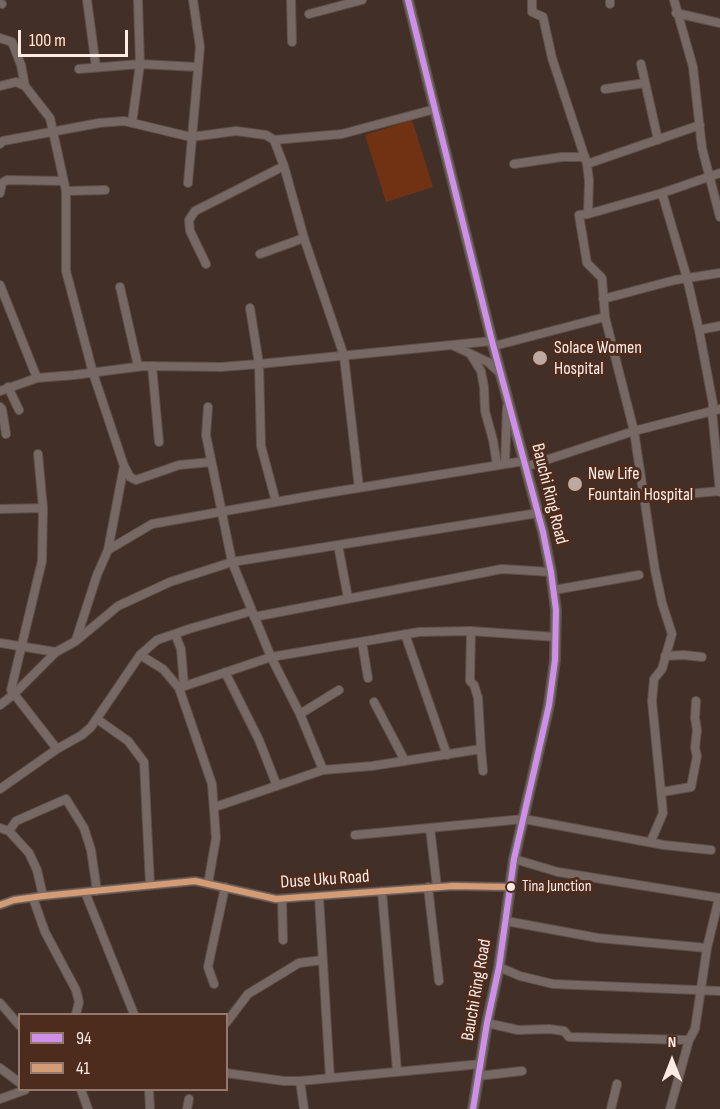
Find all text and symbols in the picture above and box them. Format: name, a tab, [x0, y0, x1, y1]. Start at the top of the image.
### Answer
scale bar	[21, 18, 130, 56]
text: 100 m	[29, 30, 66, 51]
place label: Solace Women Hospital	[554, 337, 642, 380]
marker: Solace Women Hospital	[531, 349, 549, 367]
street label: Bauchi Ring Road	[526, 441, 572, 547]
place label: New Life Fountain Hospital	[588, 463, 693, 506]
marker: New Life Fountain Hospital	[566, 475, 584, 493]
street label: Duse Uku Road	[280, 866, 370, 894]
place label: Tina Junction	[522, 877, 591, 897]
marker: Tina Junction	[505, 881, 517, 893]
street label: Bauchi Ring Road	[457, 937, 497, 1043]
legend	[18, 1013, 228, 1091]
text: 94	[76, 1028, 92, 1049]
north arrow	[642, 1031, 702, 1091]
text: N	[668, 1033, 676, 1052]
text: 41	[76, 1058, 90, 1079]

